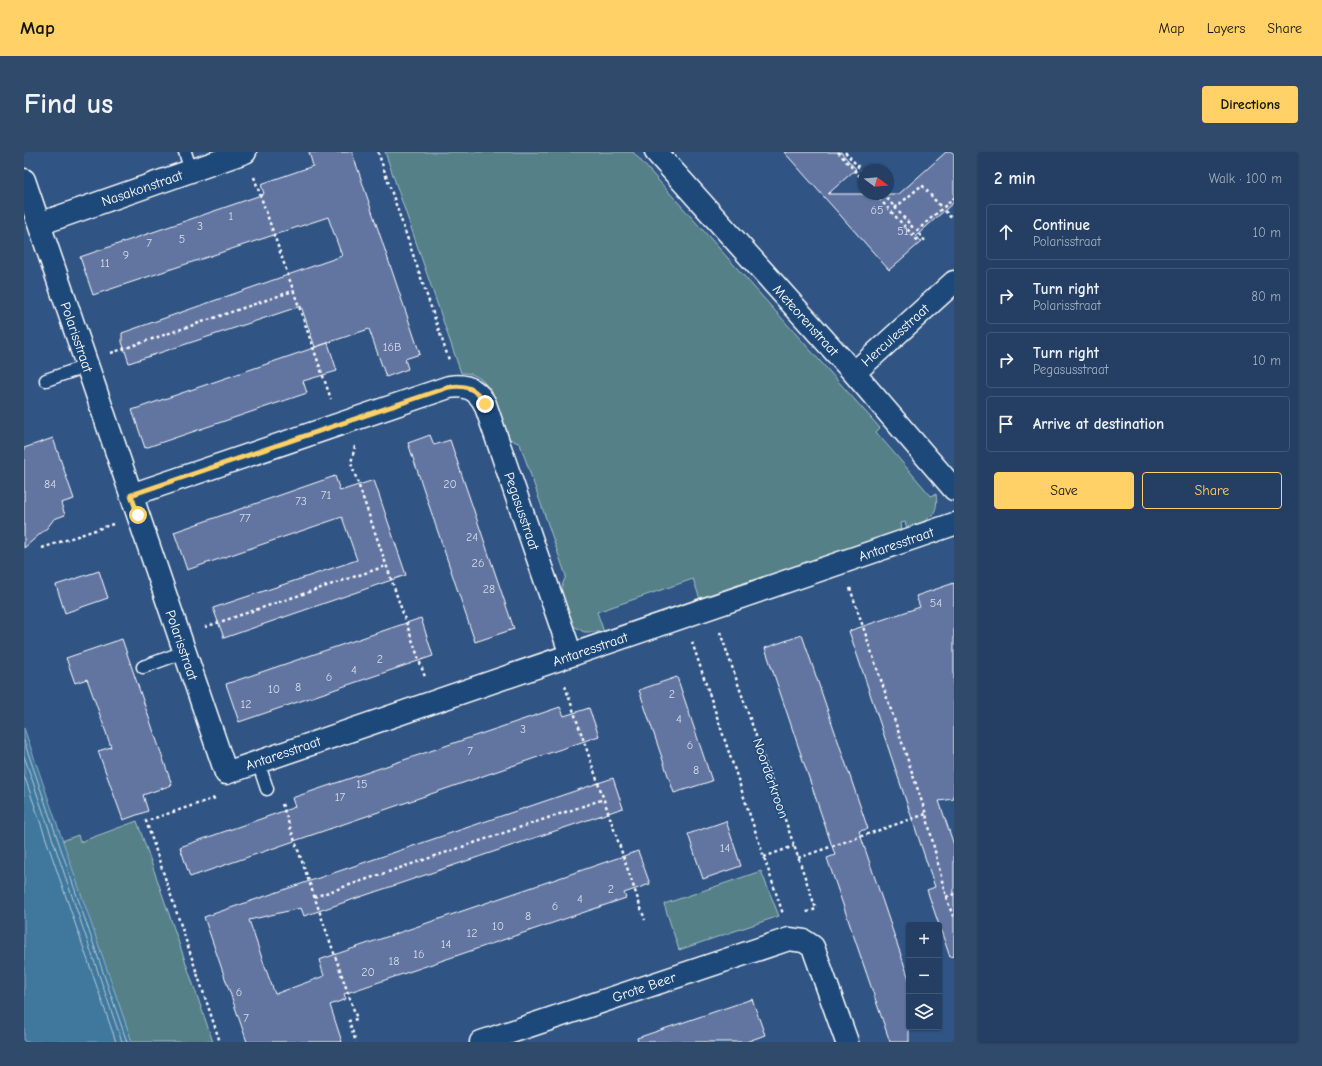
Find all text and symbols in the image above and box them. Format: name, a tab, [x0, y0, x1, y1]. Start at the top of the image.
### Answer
text: Map	[20, 17, 55, 39]
text: Map	[1158, 20, 1185, 37]
text: Layers	[1207, 20, 1245, 37]
text: Share	[1267, 20, 1302, 37]
button: Directions	[1202, 86, 1298, 123]
text: Find us	[24, 88, 113, 120]
north arrow	[858, 164, 894, 200]
street label: Nasakonstraat	[99, 166, 186, 210]
text: 2 min	[994, 169, 1035, 188]
text: Walk · 100 m	[1209, 171, 1282, 186]
house number: 65	[870, 203, 884, 217]
house number: 1	[229, 209, 234, 223]
text: Continue	[1033, 216, 1090, 234]
house number: 3	[197, 219, 203, 233]
icon: ahead	[995, 221, 1017, 243]
house number: 51	[897, 224, 909, 238]
text: 10 m	[1253, 225, 1281, 240]
house number: 5	[179, 232, 185, 246]
text: Polarisstraat	[1033, 234, 1101, 249]
house number: 7	[146, 236, 152, 250]
house number: 9	[123, 248, 129, 262]
house number: 11	[100, 256, 110, 270]
text: Turn right	[1033, 280, 1099, 298]
street label: Meteorenstraat	[769, 281, 843, 360]
icon: right	[995, 285, 1017, 307]
text: 80 m	[1251, 289, 1281, 304]
text: Polarisstraat	[1033, 298, 1101, 313]
street label: Polarisstraat	[57, 300, 97, 375]
street label: Herculesstraat	[858, 300, 934, 370]
house number: 16B	[383, 340, 401, 354]
text: Turn right	[1033, 344, 1099, 362]
icon: right	[995, 349, 1017, 371]
text: 10 m	[1253, 353, 1281, 368]
text: Pegasusstraat	[1033, 362, 1108, 377]
route end	[476, 395, 494, 413]
icon: arrive	[995, 413, 1017, 435]
text: Arrive at destination	[1033, 415, 1164, 433]
street label: Pegasusstraat	[500, 470, 543, 553]
button: Save	[994, 472, 1134, 509]
button: Share	[1142, 472, 1282, 509]
house number: 84	[44, 477, 56, 491]
house number: 20	[443, 477, 457, 491]
house number: 71	[321, 488, 331, 502]
house number: 73	[295, 494, 307, 508]
route start	[129, 506, 147, 524]
house number: 77	[239, 511, 251, 525]
street label: Antaresstraat	[856, 523, 937, 565]
house number: 24	[466, 530, 478, 544]
house number: 26	[472, 556, 484, 570]
house number: 28	[483, 582, 495, 596]
house number: 54	[930, 596, 942, 610]
street label: Polarisstraat	[162, 608, 202, 683]
street label: Antaresstraat	[550, 628, 631, 670]
house number: 2	[377, 652, 383, 666]
house number: 4	[351, 663, 357, 677]
house number: 6	[326, 670, 332, 684]
house number: 8	[295, 680, 301, 694]
house number: 10	[268, 682, 280, 696]
house number: 2	[669, 687, 675, 701]
house number: 12	[240, 697, 252, 711]
house number: 4	[676, 712, 682, 726]
house number: 3	[520, 722, 526, 736]
street label: Antaresstraat	[243, 732, 324, 774]
street label: Noorderkroon	[749, 736, 792, 821]
house number: 6	[687, 738, 693, 752]
house number: 7	[467, 744, 473, 758]
house number: 8	[693, 763, 699, 777]
house number: 15	[356, 777, 368, 791]
house number: 17	[335, 790, 346, 804]
house number: 14	[720, 841, 730, 855]
house number: 2	[608, 882, 614, 896]
house number: 4	[577, 892, 583, 906]
house number: 6	[552, 899, 558, 913]
house number: 8	[525, 909, 531, 923]
house number: 10	[492, 919, 504, 933]
map controls	[906, 922, 942, 1030]
button: +	[906, 922, 942, 958]
house number: 12	[466, 926, 478, 940]
house number: 14	[441, 937, 451, 951]
house number: 16	[413, 947, 425, 961]
house number: 18	[389, 954, 399, 968]
button: −	[906, 958, 942, 994]
house number: 20	[361, 965, 375, 979]
street label: Grote Beer	[610, 969, 679, 1006]
house number: 6	[236, 985, 242, 999]
button: layers	[906, 994, 942, 1030]
house number: 7	[243, 1011, 249, 1025]

